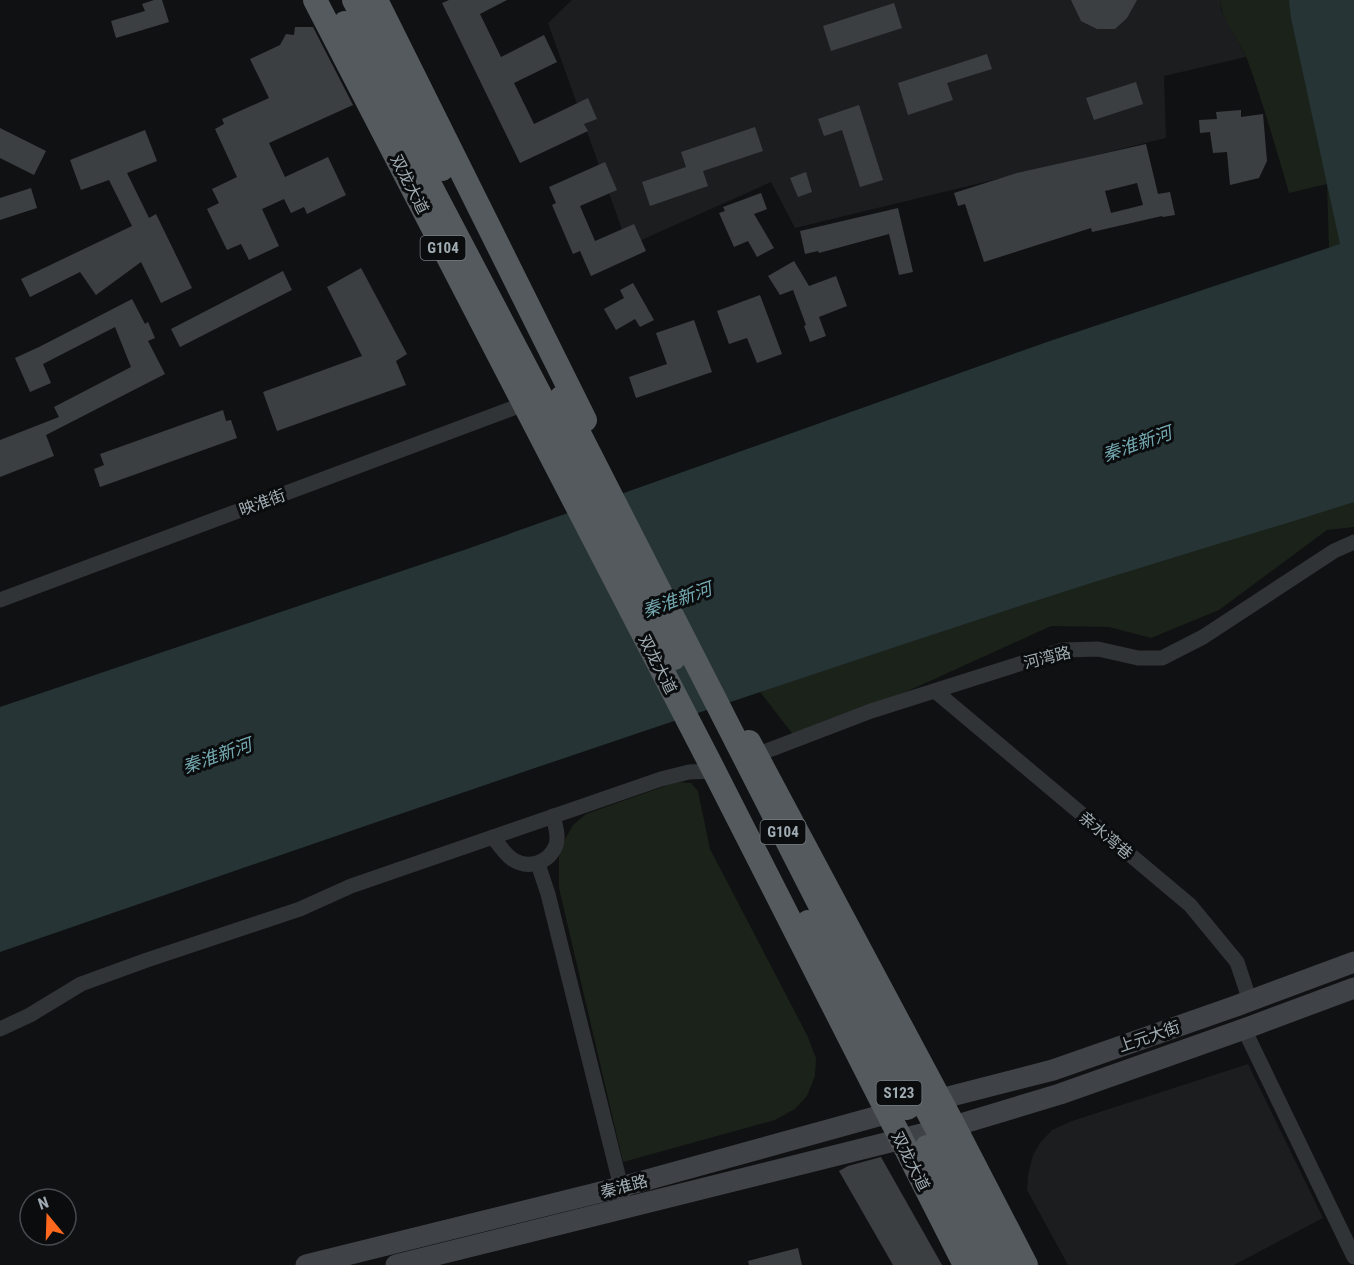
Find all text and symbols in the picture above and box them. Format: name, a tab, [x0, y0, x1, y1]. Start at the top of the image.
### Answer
street label: 双龙大道	[387, 151, 433, 217]
road number: G104	[420, 236, 466, 260]
water label: 秦淮新河	[1099, 421, 1177, 465]
street label: 映淮街	[236, 485, 288, 520]
water label: 秦淮新河	[639, 577, 717, 621]
street label: 双龙大道	[635, 631, 681, 697]
street label: 河湾路	[1022, 642, 1073, 673]
water label: 秦淮新河	[179, 733, 257, 777]
street label: 亲水湾巷	[1075, 808, 1136, 863]
road number: G104	[760, 820, 806, 844]
street label: 上元大街	[1116, 1017, 1183, 1056]
road number: S123	[876, 1081, 922, 1105]
street label: 双龙大道	[888, 1128, 934, 1194]
street label: 秦淮路	[598, 1171, 650, 1202]
north arrow	[18, 1187, 78, 1247]
text: N	[36, 1193, 51, 1214]

